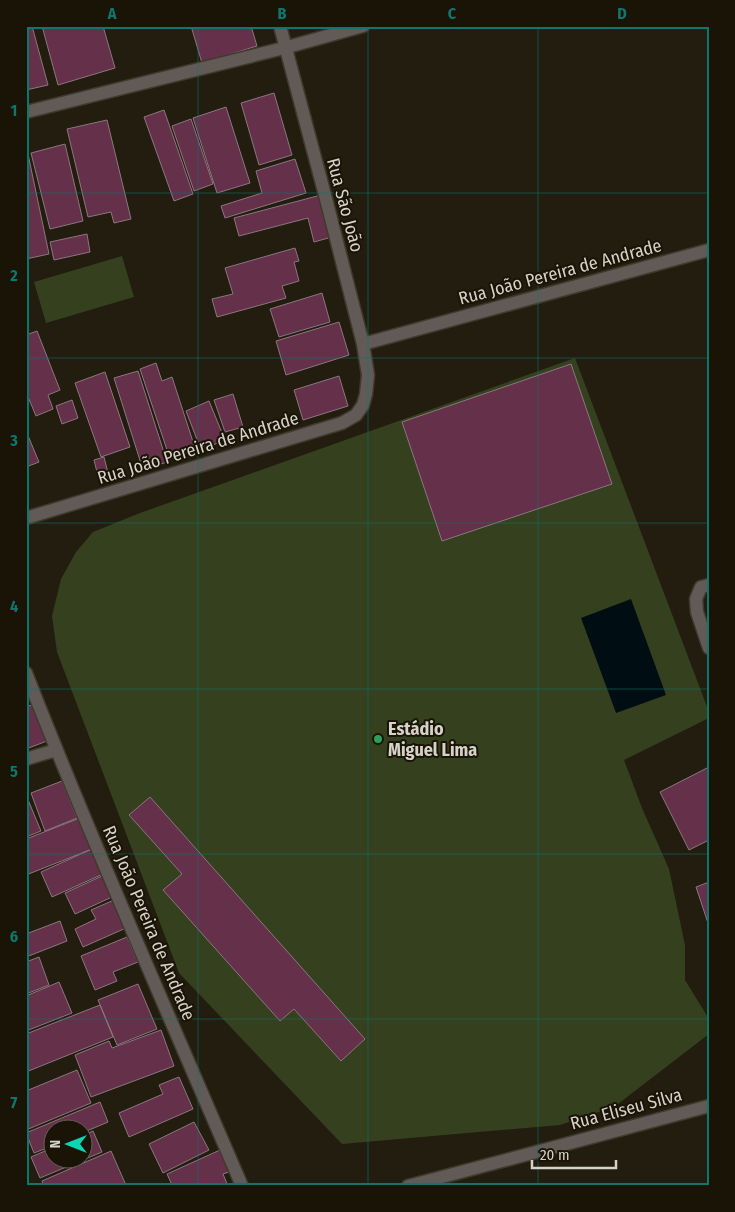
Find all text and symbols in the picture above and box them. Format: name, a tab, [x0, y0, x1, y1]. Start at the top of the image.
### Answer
text: A	[107, 4, 117, 23]
text: B	[278, 4, 287, 23]
text: C	[448, 4, 457, 23]
text: D	[617, 4, 627, 23]
text: 1	[11, 101, 17, 120]
street label: Rua São João	[322, 156, 368, 254]
street label: Rua João Pereira de Andrade	[456, 234, 664, 310]
text: 2	[9, 266, 18, 285]
street label: Rua João Pereira de Andrade	[95, 407, 301, 489]
text: 3	[9, 431, 18, 450]
text: 4	[10, 597, 18, 616]
place label: Estádio Miguel Lima	[388, 718, 477, 761]
marker: Estádio Miguel Lima	[372, 733, 384, 745]
text: 5	[10, 762, 18, 781]
street label: Rua João Pereira de Andrade	[98, 822, 200, 1024]
text: 6	[10, 927, 18, 946]
street label: Rua Eliseu Silva	[568, 1083, 684, 1134]
text: 7	[11, 1093, 18, 1112]
north arrow	[42, 1120, 92, 1170]
scale bar	[532, 1137, 616, 1169]
text: N	[47, 1140, 64, 1148]
text: 20 m	[540, 1146, 570, 1164]

